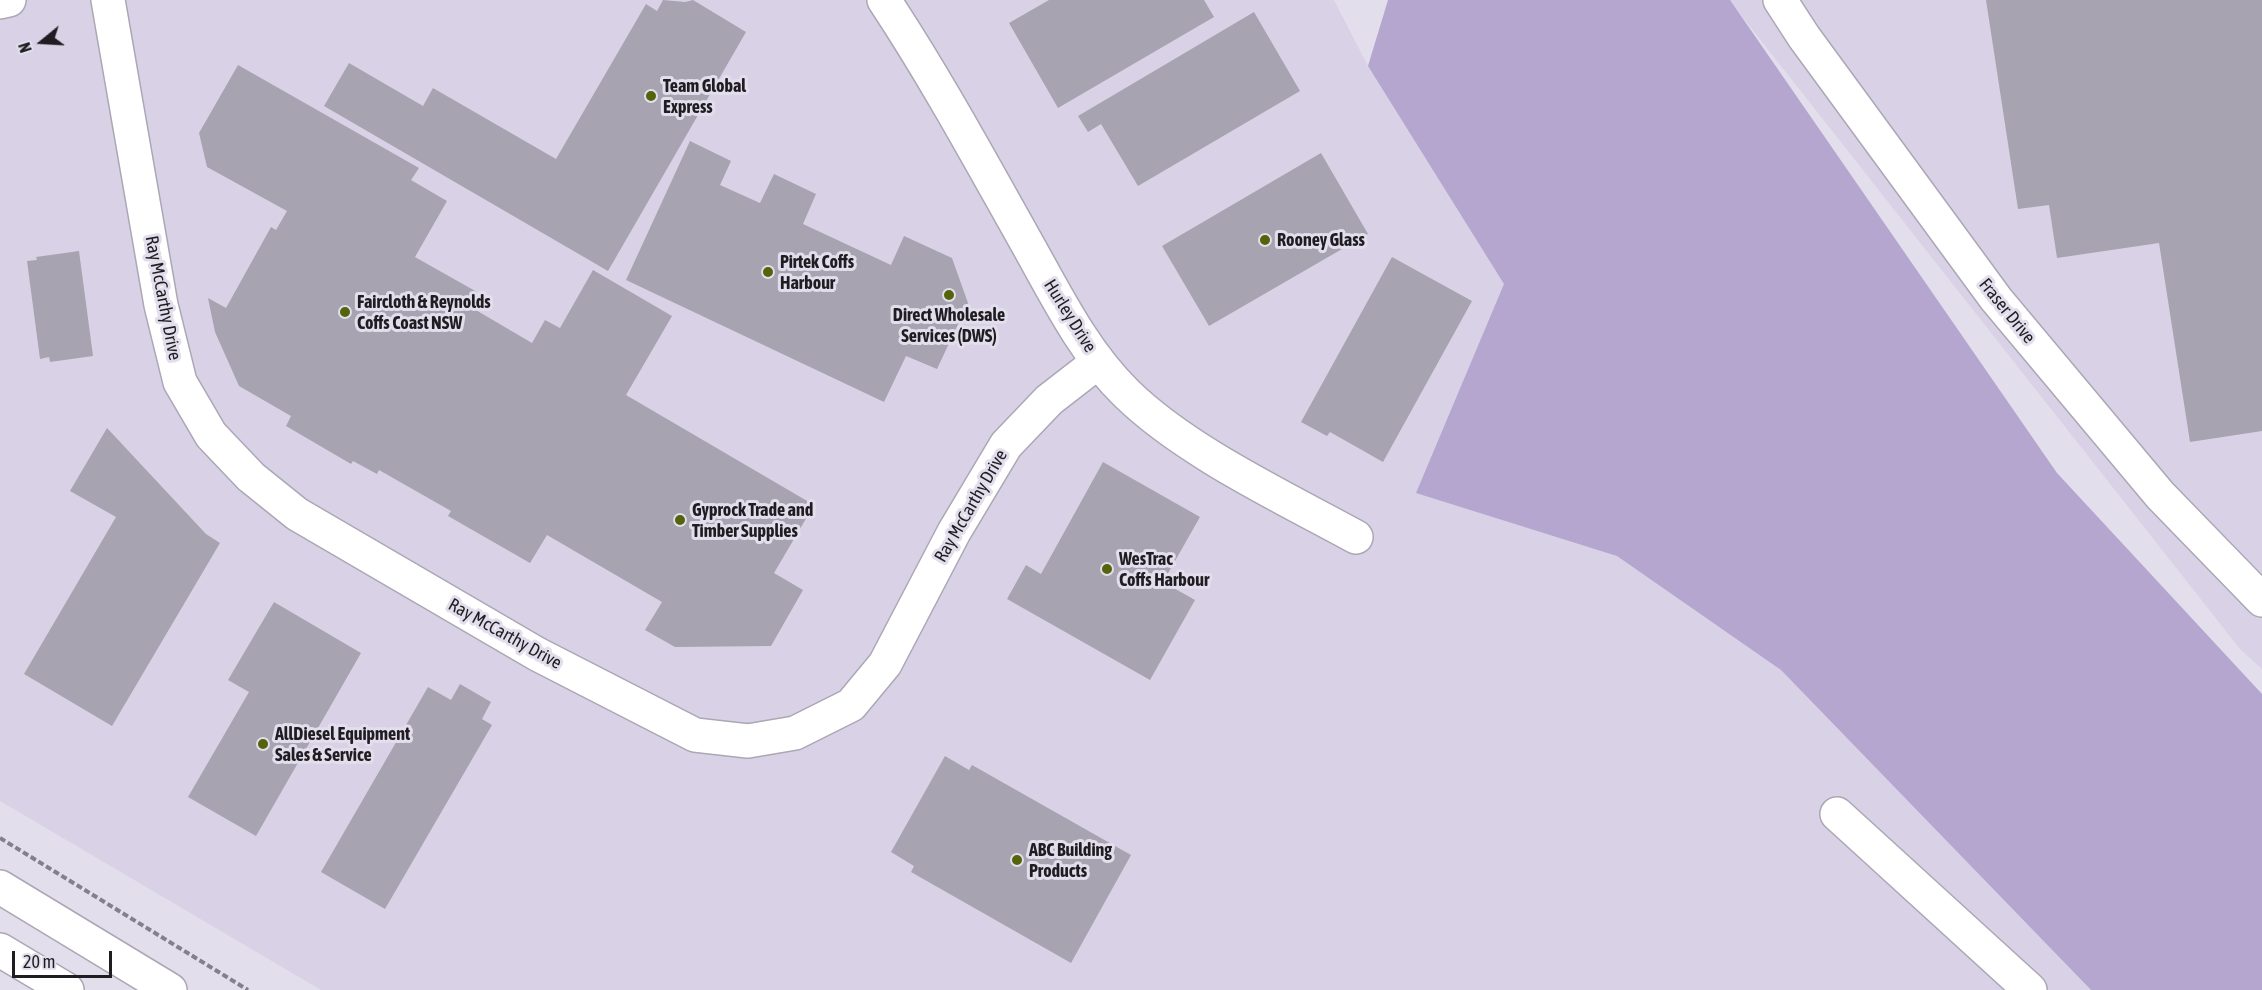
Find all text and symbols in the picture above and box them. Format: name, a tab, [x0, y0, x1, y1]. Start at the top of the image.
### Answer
north arrow	[12, 12, 72, 72]
text: N	[15, 40, 35, 55]
place label: Team Global Express	[663, 75, 746, 118]
marker: Team Global Express	[644, 89, 658, 103]
place label: Rooney Glass	[1277, 229, 1365, 251]
marker: Rooney Glass	[1258, 233, 1272, 247]
street label: Ray McCarthy Drive	[140, 234, 186, 362]
place label: Pirtek Coffs Harbour	[780, 251, 854, 294]
marker: Pirtek Coffs Harbour	[761, 265, 775, 279]
street label: Fraser Drive	[1974, 274, 2040, 348]
street label: Hurley Drive	[1039, 276, 1101, 356]
marker: Direct Wholesale Services (DWS)	[942, 288, 956, 302]
place label: Faircloth & Reynolds Coffs Coast NSW	[357, 291, 491, 334]
place label: Direct Wholesale Services (DWS)	[893, 304, 1005, 346]
marker: Faircloth & Reynolds Coffs Coast NSW	[338, 305, 352, 319]
street label: Ray McCarthy Drive	[930, 446, 1012, 566]
place label: Gyprock Trade and Timber Supplies	[692, 499, 813, 542]
marker: Gyprock Trade and Timber Supplies	[673, 513, 687, 527]
place label: WesTrac Coffs Harbour	[1119, 548, 1209, 590]
marker: WesTrac Coffs Harbour	[1100, 562, 1114, 576]
street label: Ray McCarthy Drive	[445, 594, 565, 674]
place label: AllDiesel Equipment Sales & Service	[275, 723, 410, 766]
marker: AllDiesel Equipment Sales & Service	[256, 737, 270, 751]
place label: ABC Building Products	[1029, 839, 1112, 882]
marker: ABC Building Products	[1010, 853, 1024, 867]
scale bar	[15, 939, 116, 977]
text: 20 m	[23, 951, 55, 972]

